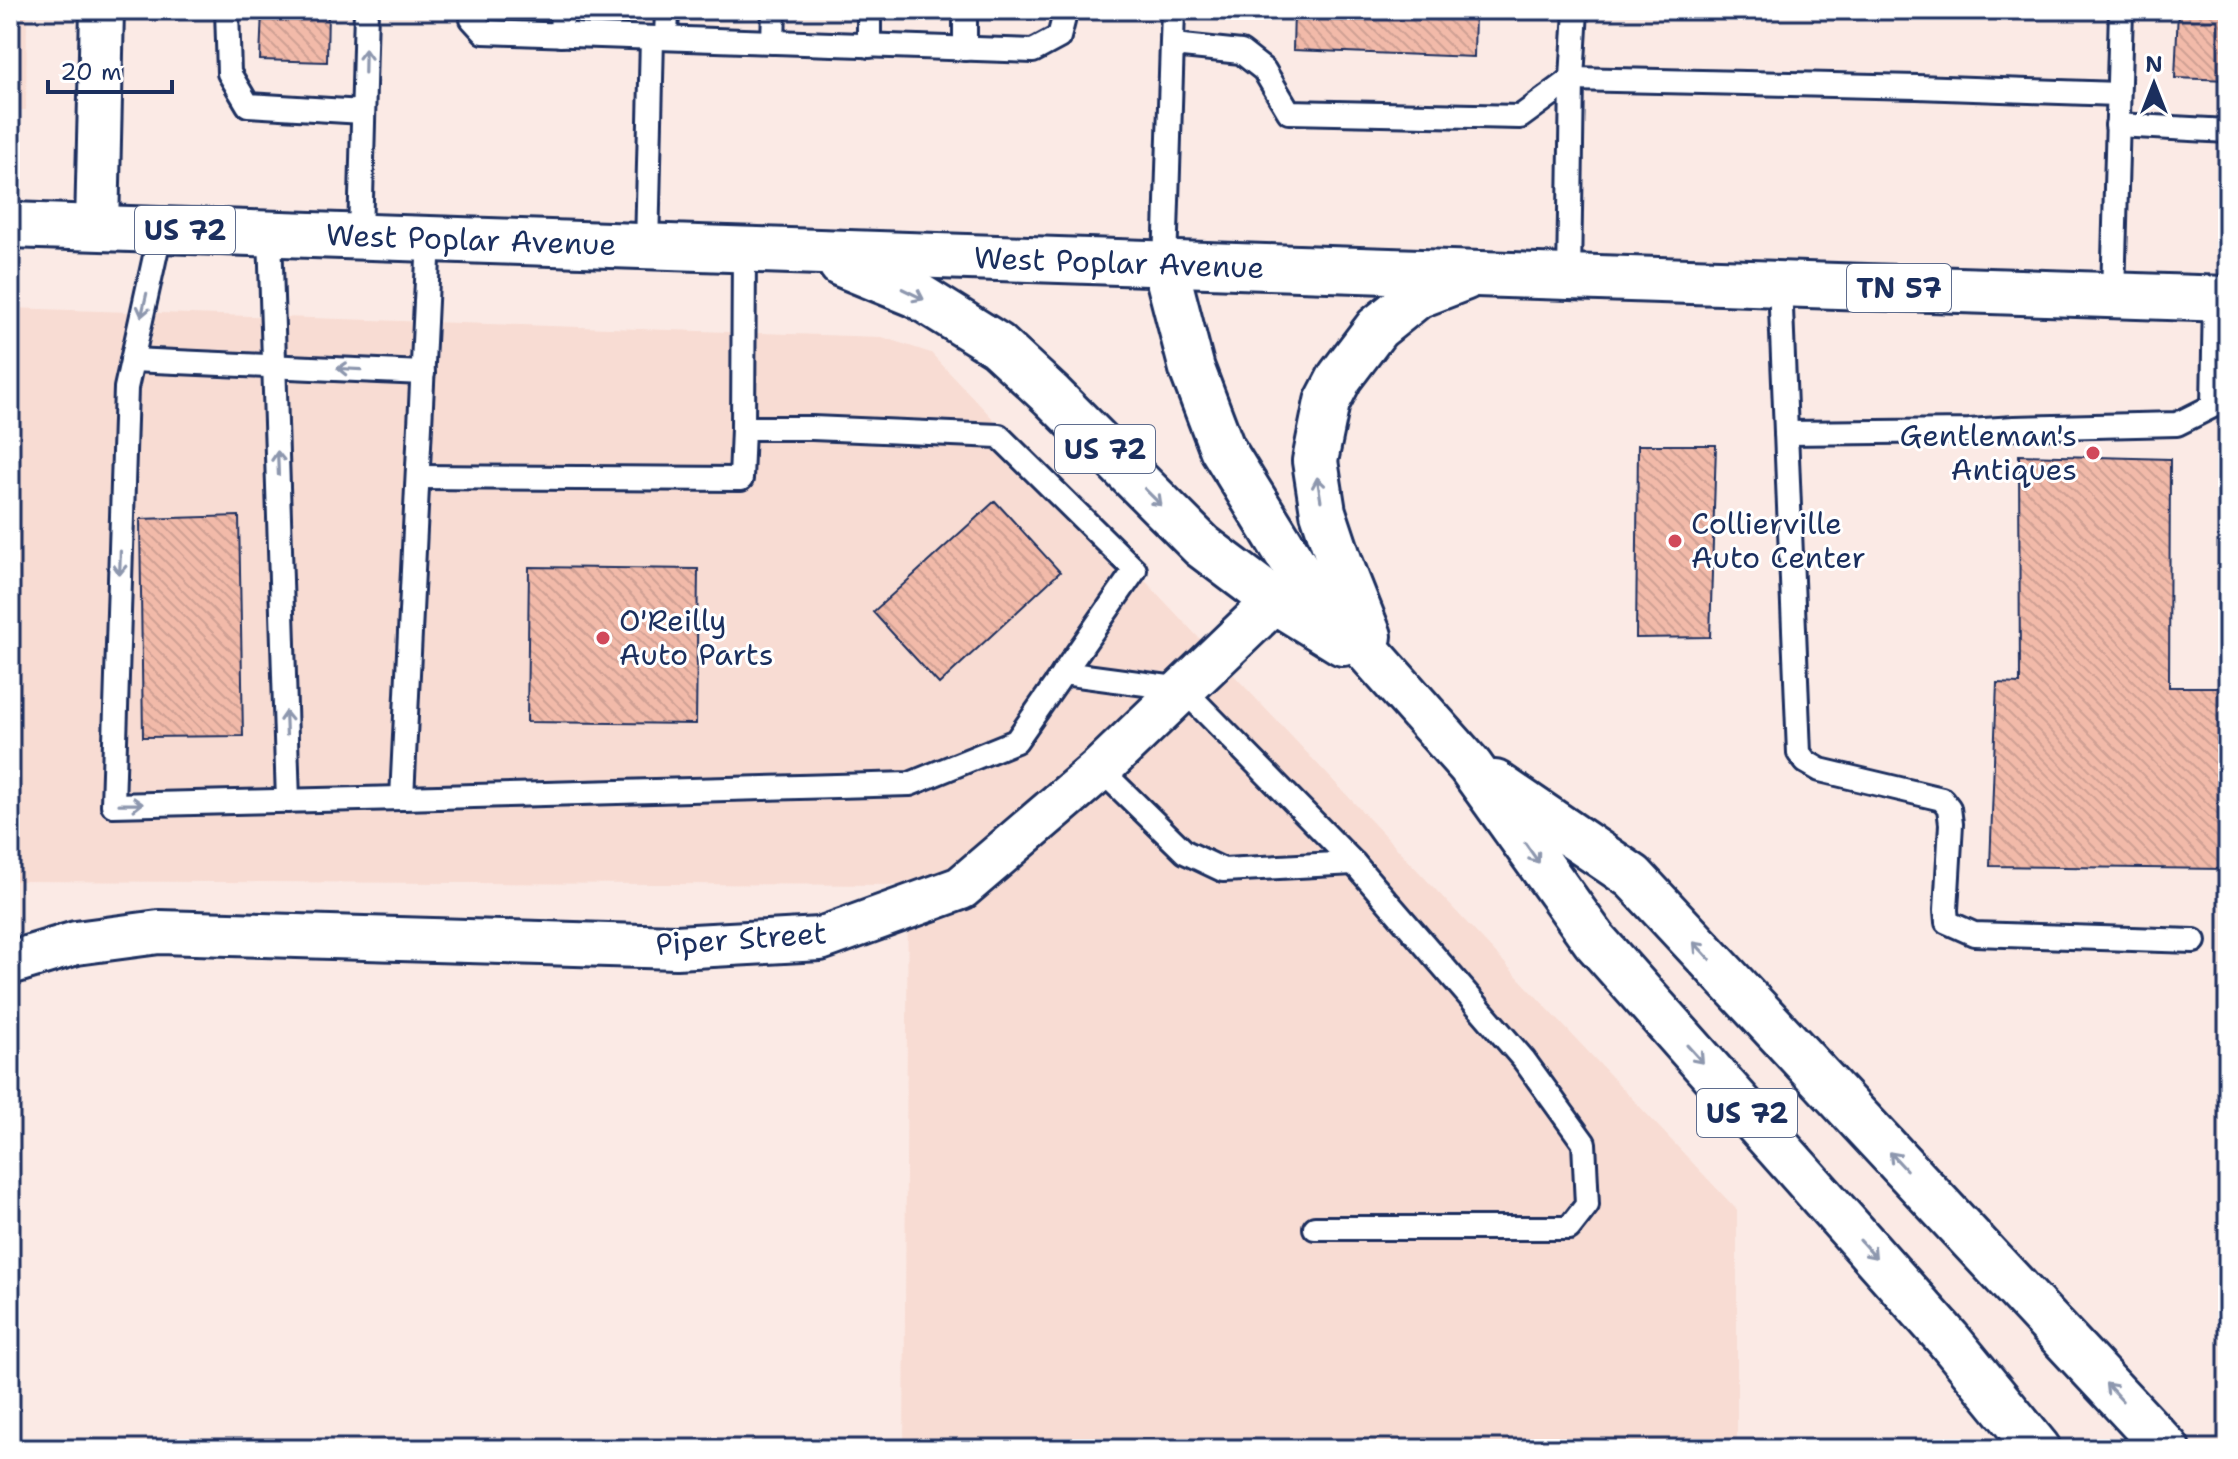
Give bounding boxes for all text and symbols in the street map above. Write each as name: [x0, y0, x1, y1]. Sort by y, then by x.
scale bar: [48, 44, 172, 94]
north arrow: [2114, 44, 2194, 124]
one-way arrow: [357, 48, 372, 75]
text: N: [2145, 50, 2163, 79]
text: 20 m: [60, 56, 122, 88]
road number: US 72: [135, 206, 235, 254]
street label: West Poplar Avenue: [325, 214, 617, 265]
street label: West Poplar Avenue: [973, 237, 1265, 288]
road number: TN 57: [1847, 264, 1951, 312]
one-way arrow: [900, 287, 924, 302]
one-way arrow: [136, 292, 151, 318]
one-way arrow: [336, 361, 363, 376]
place label: Gentleman's Antiques: [1900, 415, 2077, 490]
road number: US 72: [1055, 425, 1155, 473]
marker: Gentleman's Antiques: [2084, 444, 2102, 462]
one-way arrow: [270, 450, 285, 477]
one-way arrow: [1311, 477, 1326, 502]
one-way arrow: [1143, 487, 1162, 506]
place label: Collierville Auto Center: [1691, 503, 1866, 578]
marker: Collierville Auto Center: [1666, 532, 1684, 550]
one-way arrow: [113, 549, 128, 576]
place label: O'Reilly Auto Parts: [619, 600, 774, 675]
marker: O'Reilly Auto Parts: [594, 629, 612, 647]
one-way arrow: [278, 710, 293, 737]
one-way arrow: [117, 797, 144, 812]
one-way arrow: [1524, 841, 1540, 863]
street label: Piper Street: [654, 912, 828, 965]
one-way arrow: [1693, 941, 1711, 961]
one-way arrow: [1686, 1044, 1704, 1064]
road number: US 72: [1697, 1089, 1797, 1137]
one-way arrow: [1889, 1152, 1907, 1172]
one-way arrow: [1858, 1238, 1876, 1258]
one-way arrow: [2104, 1382, 2123, 1402]

